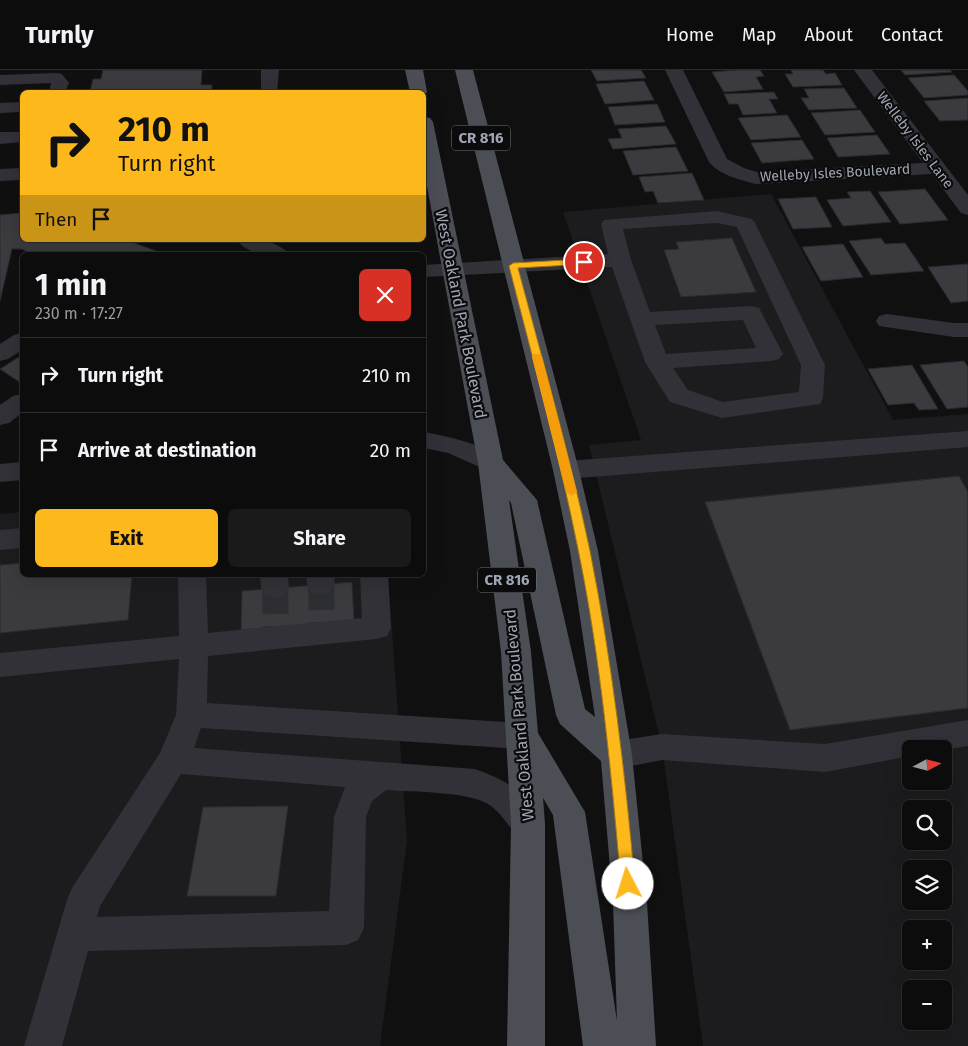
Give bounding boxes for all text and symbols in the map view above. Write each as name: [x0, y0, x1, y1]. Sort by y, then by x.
text: Turnly: [25, 21, 94, 49]
text: Home: [666, 24, 714, 46]
text: Map: [742, 24, 776, 46]
text: About: [804, 24, 853, 46]
text: Contact: [881, 24, 943, 46]
street label: Welleby Isles Lane: [873, 88, 957, 192]
text: 210 m: [118, 108, 210, 150]
icon: right: [35, 110, 100, 175]
road number: CR 816: [452, 126, 510, 150]
text: Turn right: [118, 150, 215, 177]
street label: Welleby Isles Boulevard: [759, 161, 911, 185]
icon: arrive: [87, 205, 115, 233]
text: Then: [35, 208, 77, 231]
street label: West Oakland Park Boulevard: [431, 208, 491, 420]
pin: [563, 241, 605, 283]
icon: arrive: [570, 248, 598, 276]
text: 1 min: [35, 267, 107, 303]
button: close: [359, 269, 411, 321]
text: 230 m · 17:27: [35, 304, 123, 323]
icon: right: [35, 361, 63, 389]
text: Turn right: [78, 364, 163, 387]
text: 210 m: [362, 364, 411, 387]
icon: arrive: [35, 436, 63, 464]
text: Arrive at destination: [78, 439, 257, 462]
text: 20 m: [370, 439, 411, 462]
button: Exit: [35, 509, 218, 567]
button: Share: [228, 509, 411, 567]
road number: CR 816: [478, 568, 536, 592]
street label: West Oakland Park Boulevard: [500, 608, 538, 822]
north arrow: [902, 740, 952, 790]
map controls: [902, 740, 952, 1030]
button: search: [902, 800, 952, 850]
position arrow: [601, 857, 653, 909]
button: layers: [902, 860, 952, 910]
button: +: [902, 920, 952, 970]
button: −: [902, 980, 952, 1030]

